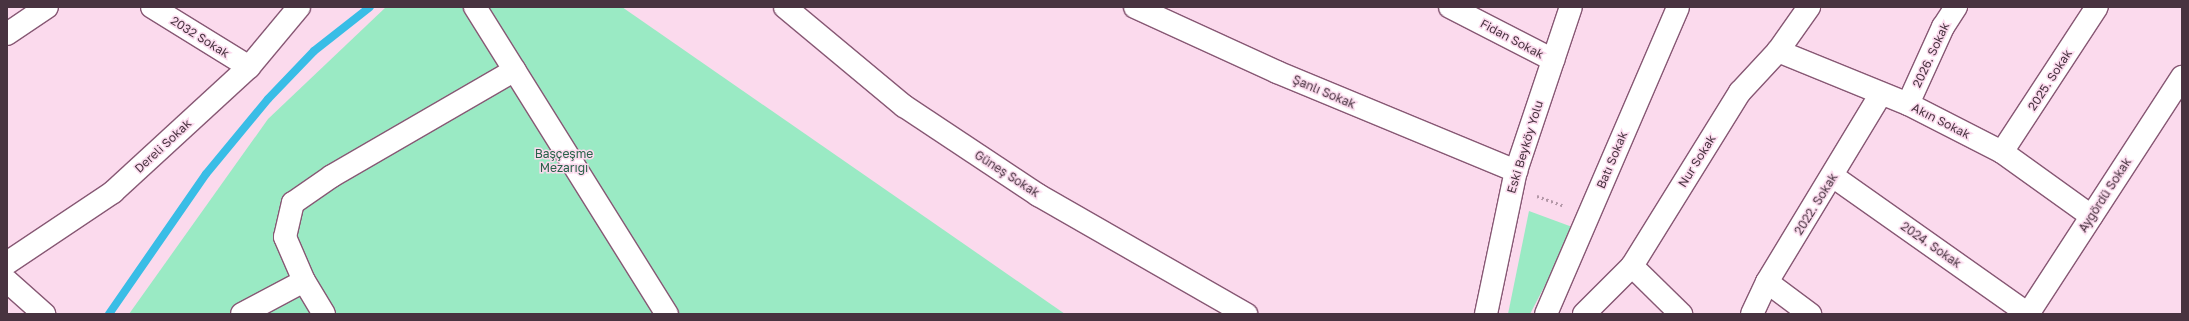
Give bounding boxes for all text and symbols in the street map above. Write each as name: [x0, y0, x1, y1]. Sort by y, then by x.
street label: 2032 Sokak: [168, 13, 232, 61]
street label: Fidan Sokak: [1478, 16, 1546, 62]
street label: 2026. Sokak: [1910, 20, 1952, 90]
street label: 2025. Sokak: [2025, 47, 2075, 113]
street label: Şanlı Sokak: [1290, 72, 1358, 112]
street label: Eski Beyköy Yolu: [1504, 99, 1546, 195]
street label: Akın Sokak: [1909, 100, 1973, 142]
street label: Dereli Sokak: [132, 116, 194, 176]
street label: Batı Sokak: [1593, 129, 1631, 191]
street label: Nur Sokak: [1675, 132, 1719, 190]
park label: Başçeşme Mezarığı: [535, 147, 593, 175]
street label: Güneş Sokak: [972, 148, 1042, 200]
street label: Aygördü Sokak: [2076, 155, 2134, 235]
street label: 2022. Sokak: [1791, 170, 1841, 238]
street label: 2024. Sokak: [1898, 219, 1964, 271]

